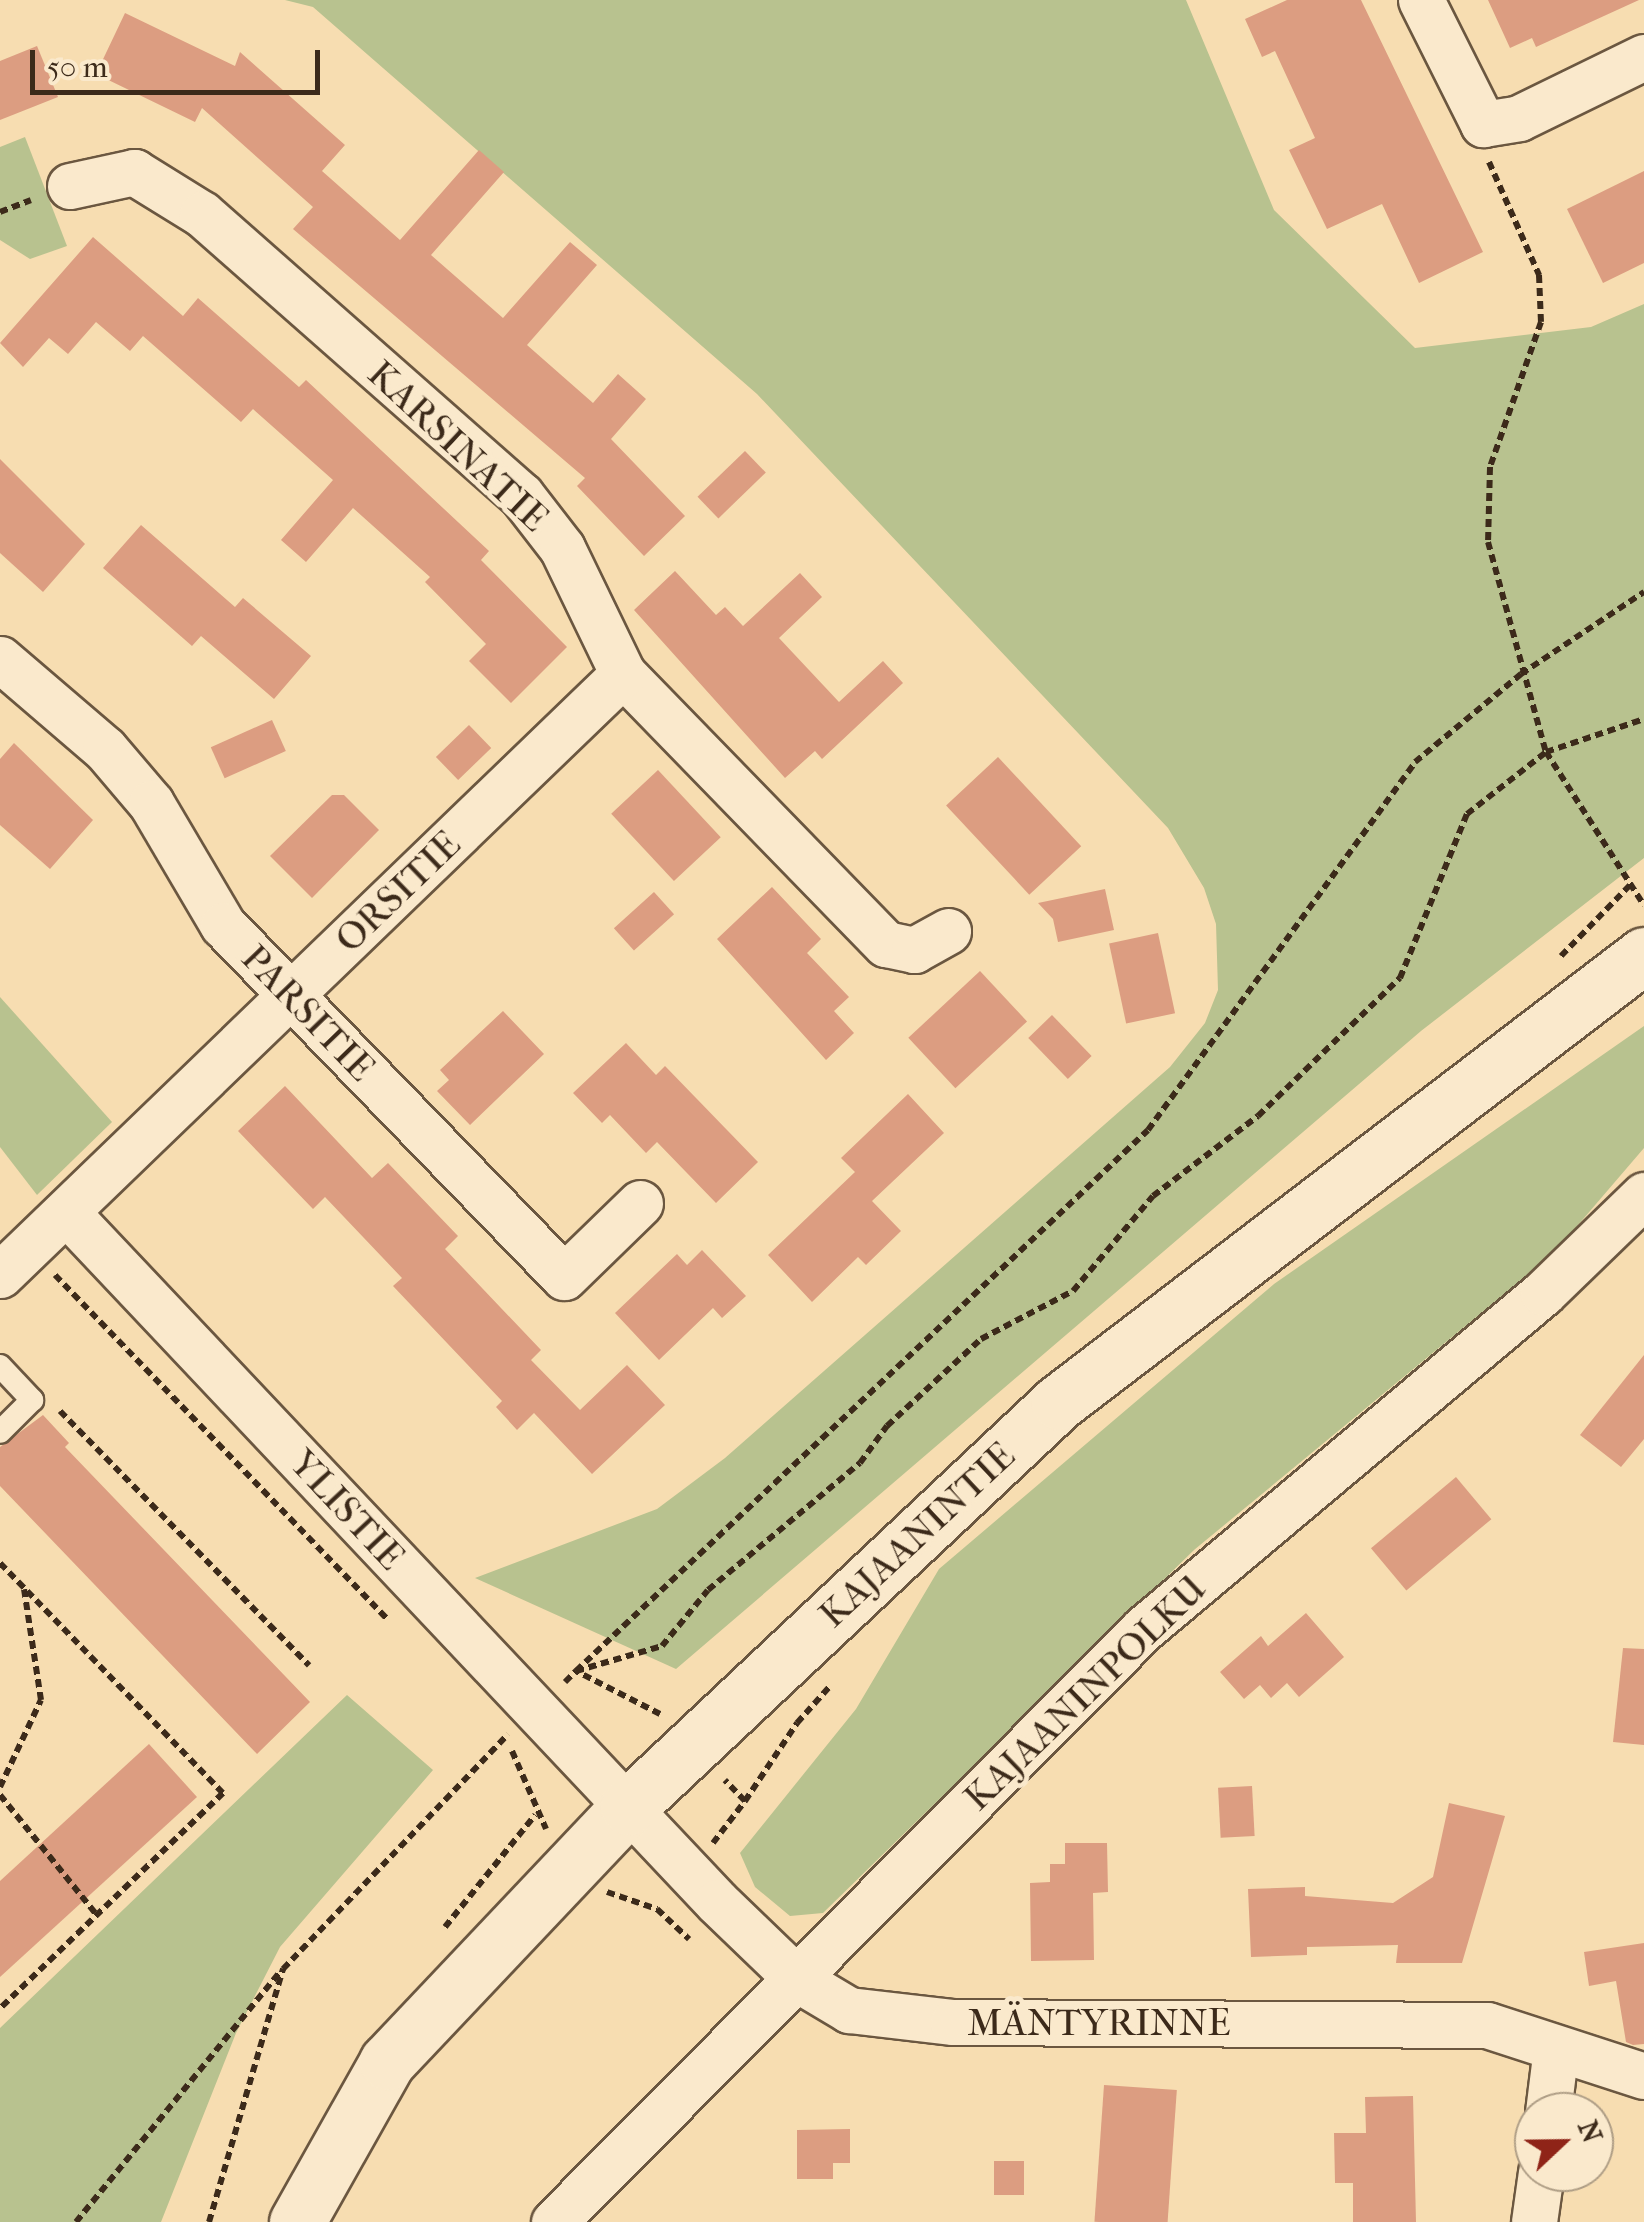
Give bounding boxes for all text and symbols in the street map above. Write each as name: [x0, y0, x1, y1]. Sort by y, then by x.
scale bar: [35, 30, 325, 92]
text: 50 m: [47, 50, 108, 85]
street label: KARSINATIE: [358, 351, 558, 541]
street label: ORSITIE: [326, 822, 470, 962]
street label: PARSITIE: [232, 935, 384, 1091]
street label: KAJAANINTIE: [810, 1433, 1024, 1637]
street label: YLISTIE: [280, 1441, 414, 1579]
street label: KAJAANINPOLKU: [954, 1566, 1216, 1820]
street label: MÄNTYRINNE: [967, 2000, 1231, 2046]
north arrow: [1514, 2092, 1614, 2192]
text: N: [1571, 2115, 1610, 2147]

